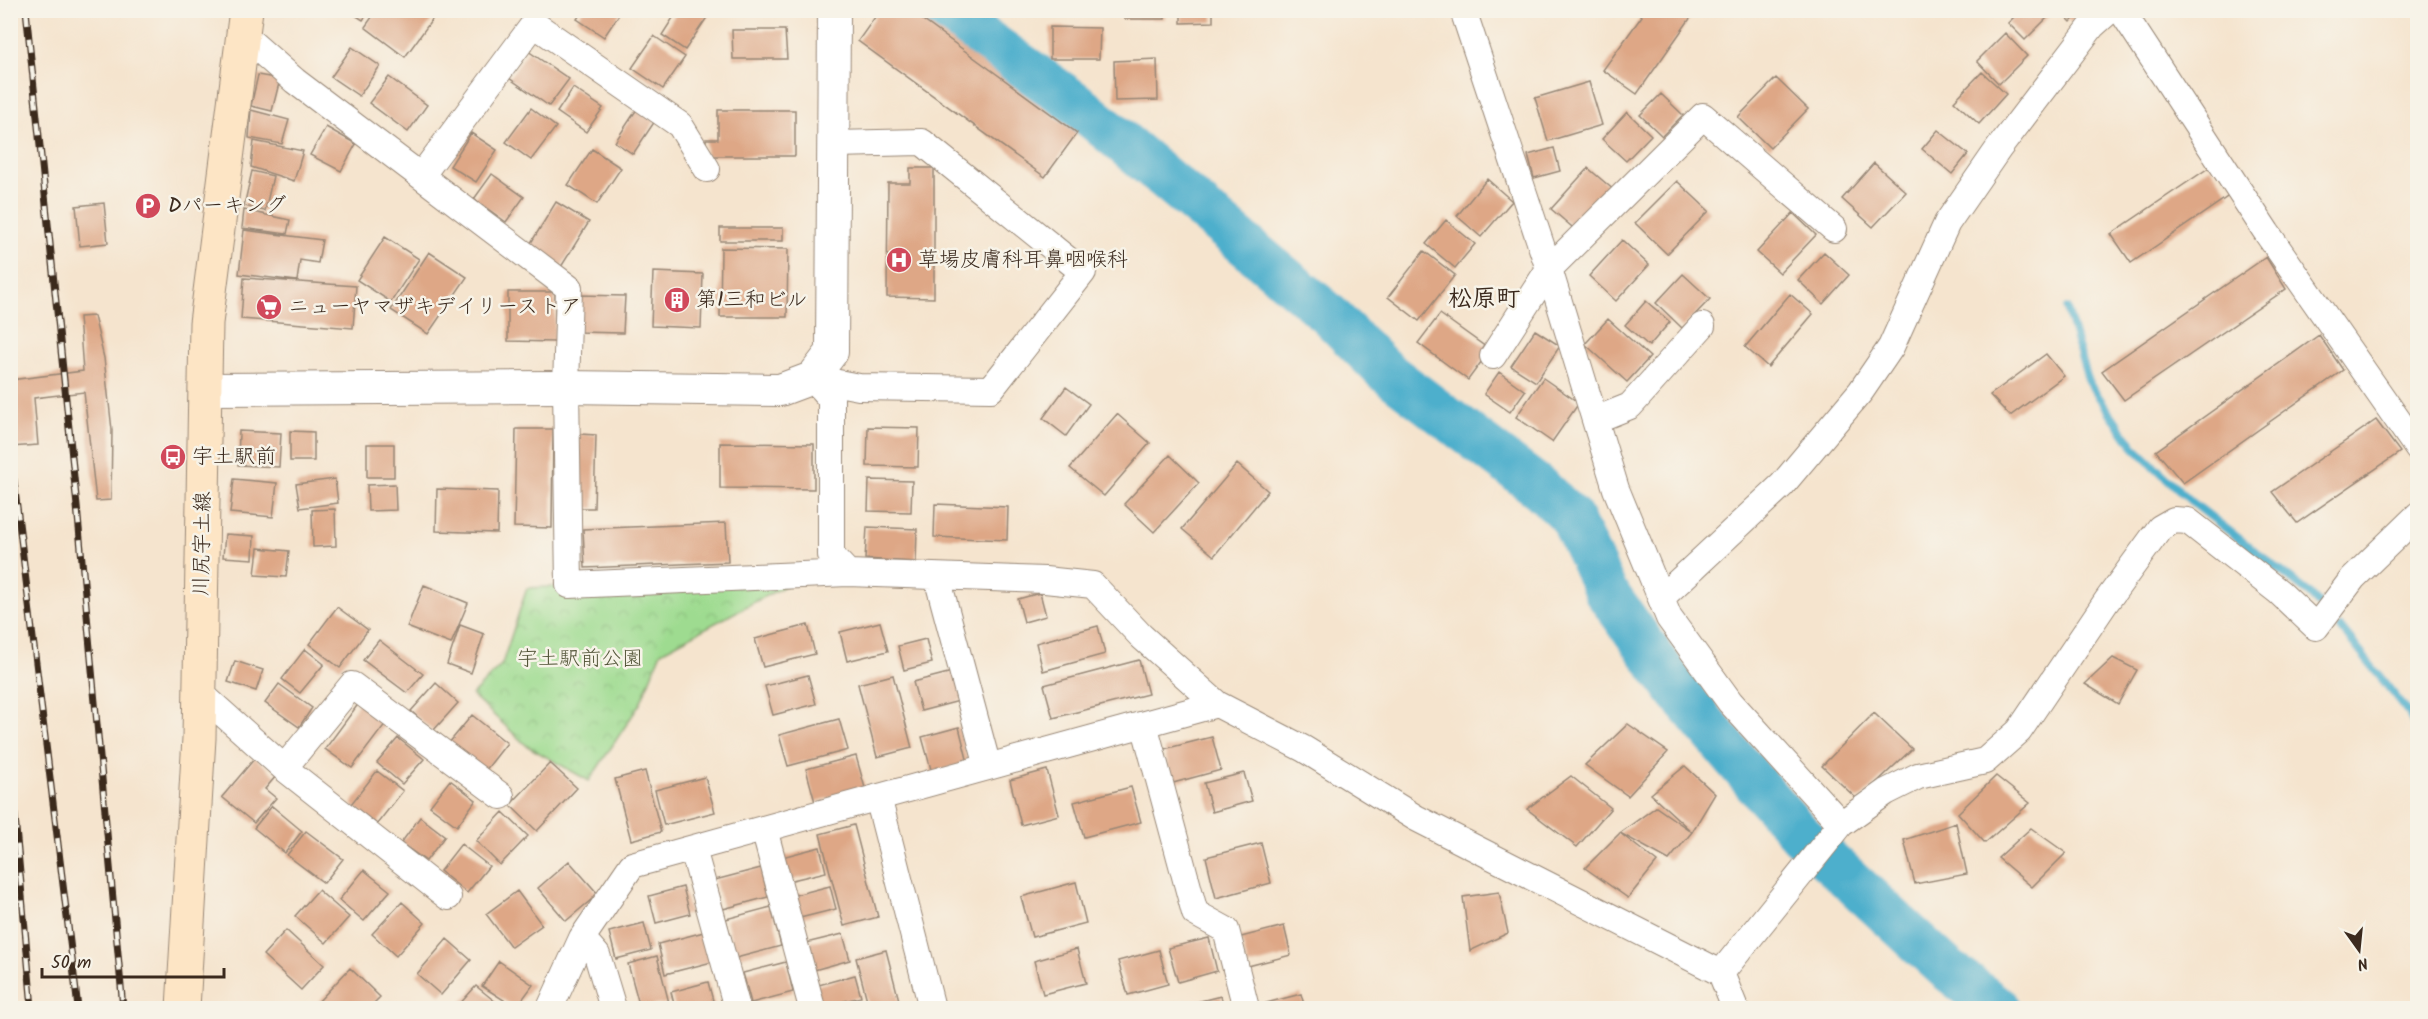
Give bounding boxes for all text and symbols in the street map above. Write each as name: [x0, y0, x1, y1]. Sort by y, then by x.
place label: Dパーキング: [168, 190, 287, 223]
parking icon: Dパーキング: [133, 191, 163, 221]
place label: 草場皮膚科耳鼻咽喉科: [918, 244, 1128, 277]
hospital icon: 草場皮膚科耳鼻咽喉科: [884, 245, 914, 275]
district label: 松原町: [1448, 280, 1520, 319]
place label: 第1三和ビル: [696, 284, 807, 317]
building icon: 第1三和ビル: [662, 285, 692, 315]
place label: ニューヤマザキデイリーストア: [288, 291, 582, 324]
supermarket icon: ニューヤマザキデイリーストア: [254, 292, 284, 322]
place label: 宇土駅前: [192, 441, 276, 474]
bus stop icon: 宇土駅前: [158, 442, 188, 472]
street label: 川尻宇土線: [186, 491, 220, 597]
park label: 宇土駅前公園: [517, 643, 643, 676]
north arrow: [2329, 920, 2389, 980]
scale bar: [42, 941, 224, 979]
text: 50 m: [51, 949, 91, 978]
text: N: [2354, 950, 2371, 976]

